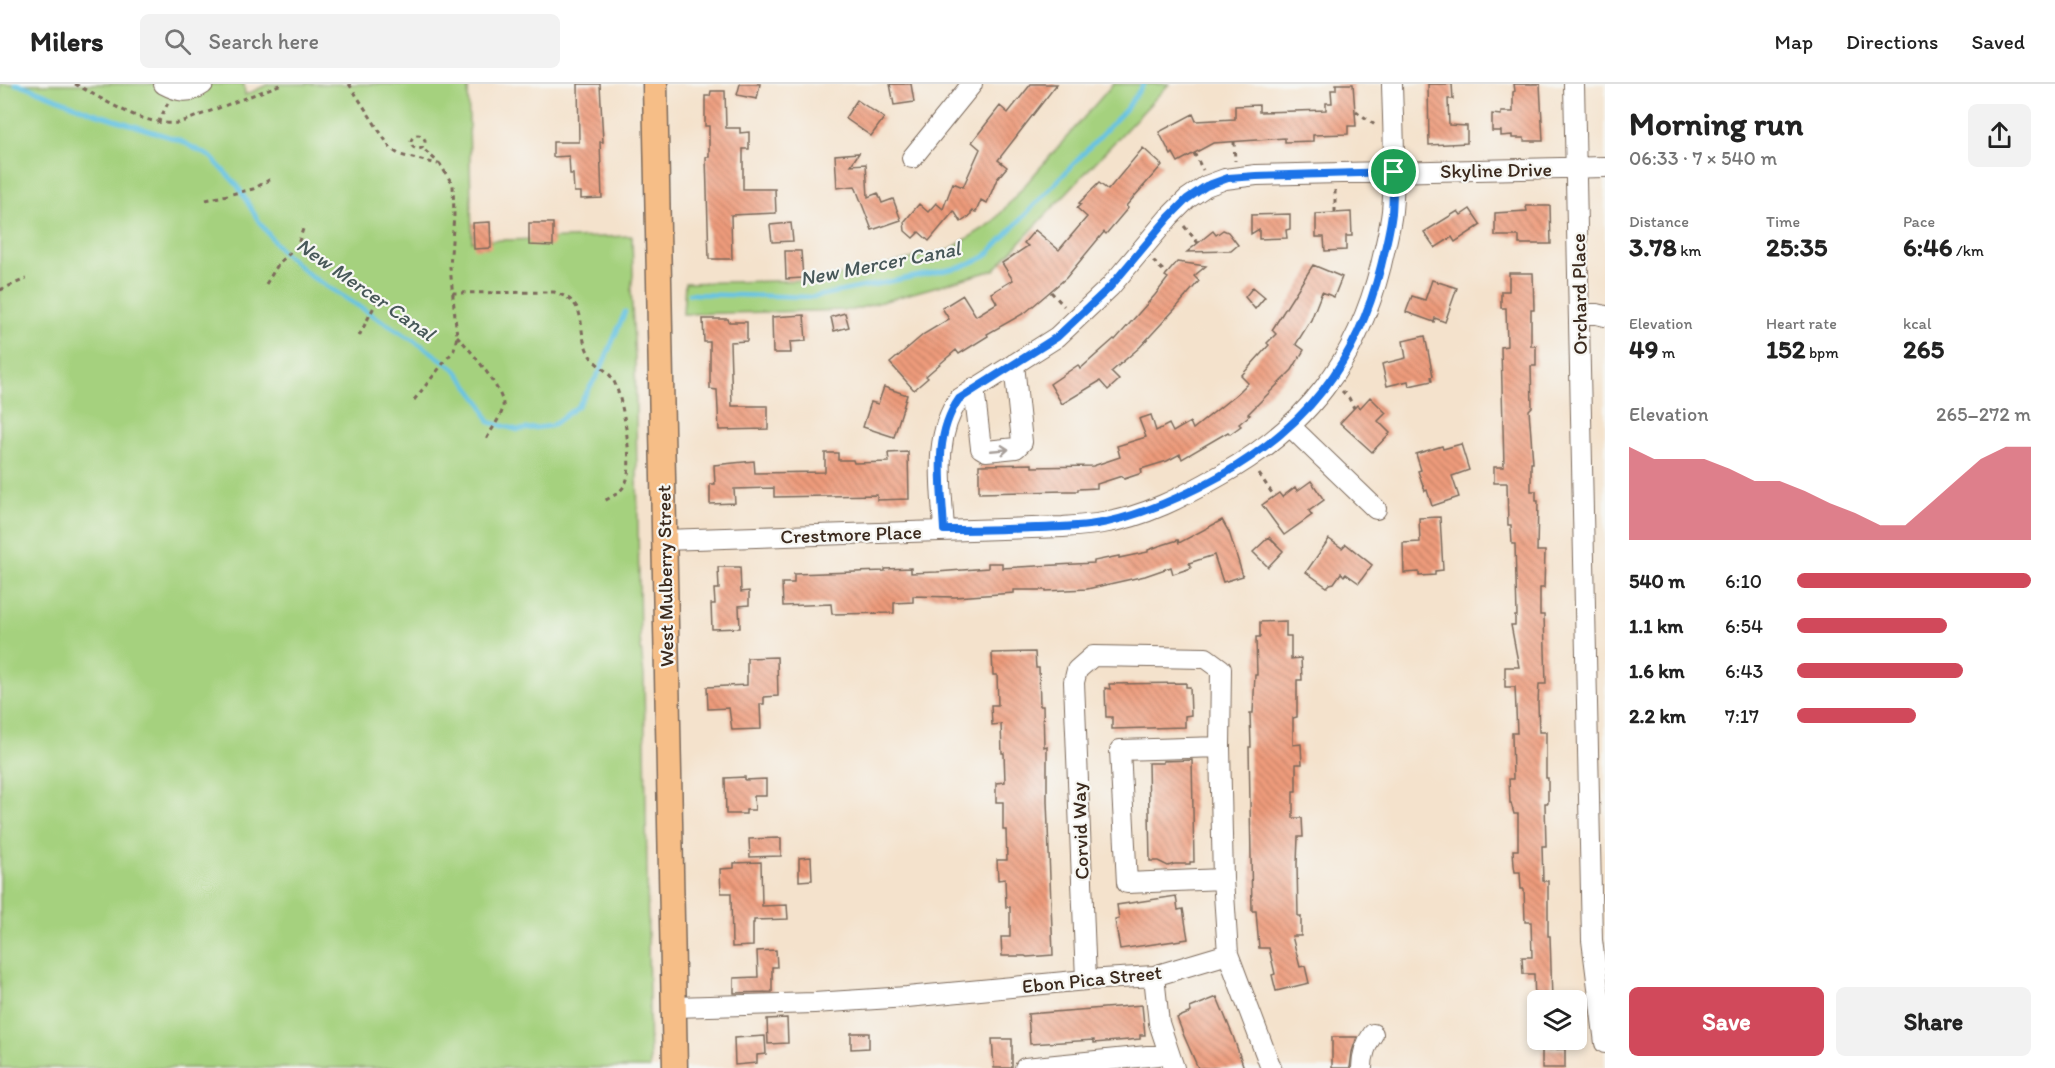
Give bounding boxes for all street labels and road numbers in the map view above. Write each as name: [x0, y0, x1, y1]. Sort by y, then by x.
street label: Skyline Drive: [1440, 157, 1552, 183]
street label: Orchard Place: [1566, 233, 1592, 355]
street label: West Mulberry Street: [651, 485, 679, 667]
street label: Crestmore Place: [780, 520, 922, 548]
street label: Corvid Way: [1066, 781, 1094, 880]
street label: Ebon Pica Street: [1021, 960, 1163, 998]

